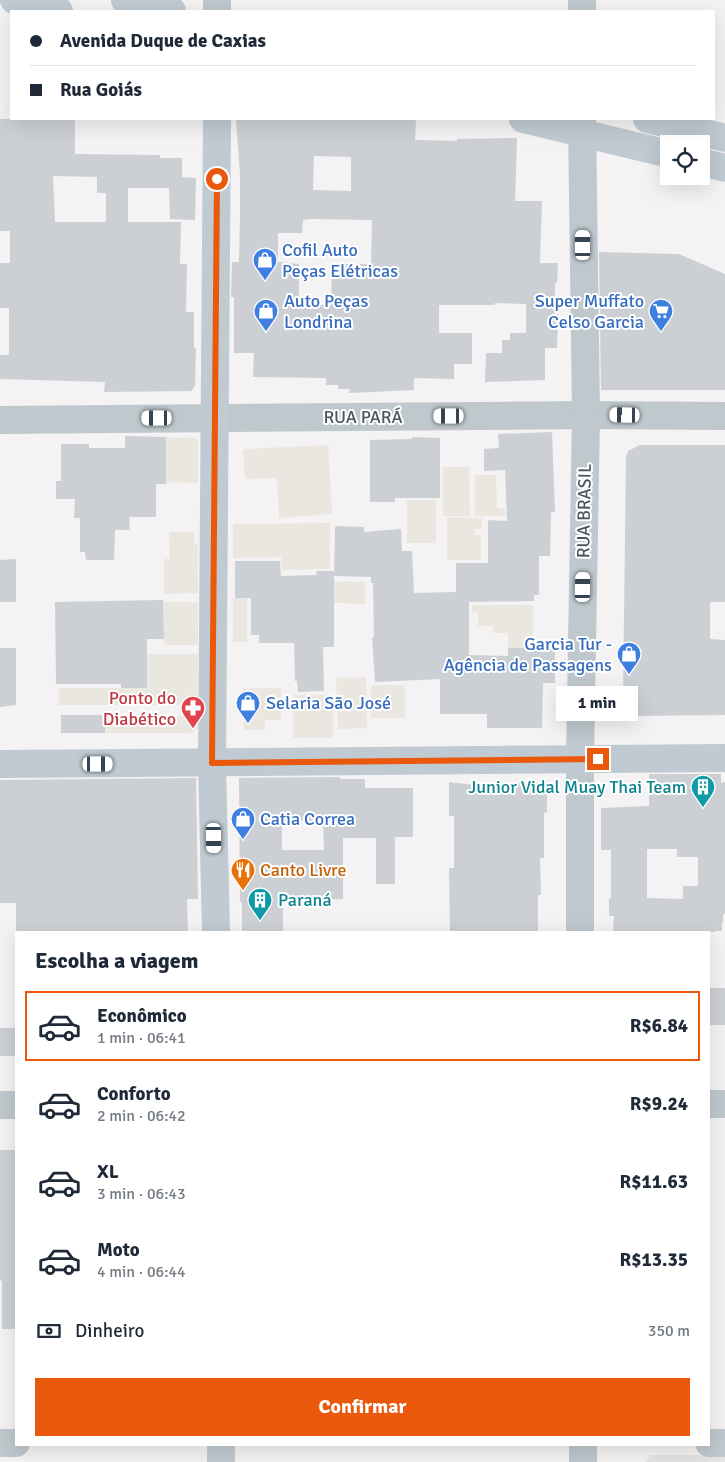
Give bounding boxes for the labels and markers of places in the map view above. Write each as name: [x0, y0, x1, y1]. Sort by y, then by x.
place label: Cofil Auto Peças Elétricas: [282, 239, 398, 282]
shop icon: Cofil Auto Peças Elétricas: [252, 247, 278, 281]
place label: Auto Peças Londrina: [284, 290, 368, 333]
place label: Super Muffato Celso Garcia: [535, 290, 644, 333]
shop icon: Auto Peças Londrina: [253, 298, 279, 332]
supermarket icon: Super Muffato Celso Garcia: [648, 298, 674, 332]
place label: Garcia Tur - Agência de Passagens: [444, 633, 612, 676]
shop icon: Garcia Tur - Agência de Passagens: [616, 641, 642, 675]
place label: Ponto do Diabético: [103, 687, 176, 730]
shop icon: Selaria São José: [235, 690, 261, 724]
place label: Selaria São José: [266, 692, 391, 714]
pharmacy icon: Ponto do Diabético: [180, 695, 206, 729]
building icon: Junior Vidal Muay Thai Team: [690, 774, 716, 808]
place label: Junior Vidal Muay Thai Team: [468, 776, 686, 798]
shop icon: Catia Correa: [230, 806, 256, 840]
place label: Catia Correa: [260, 808, 355, 830]
restaurant icon: Canto Livre: [230, 857, 256, 891]
place label: Canto Livre: [260, 859, 346, 881]
building icon: Paraná: [247, 887, 273, 921]
place label: Paraná: [278, 889, 332, 911]

